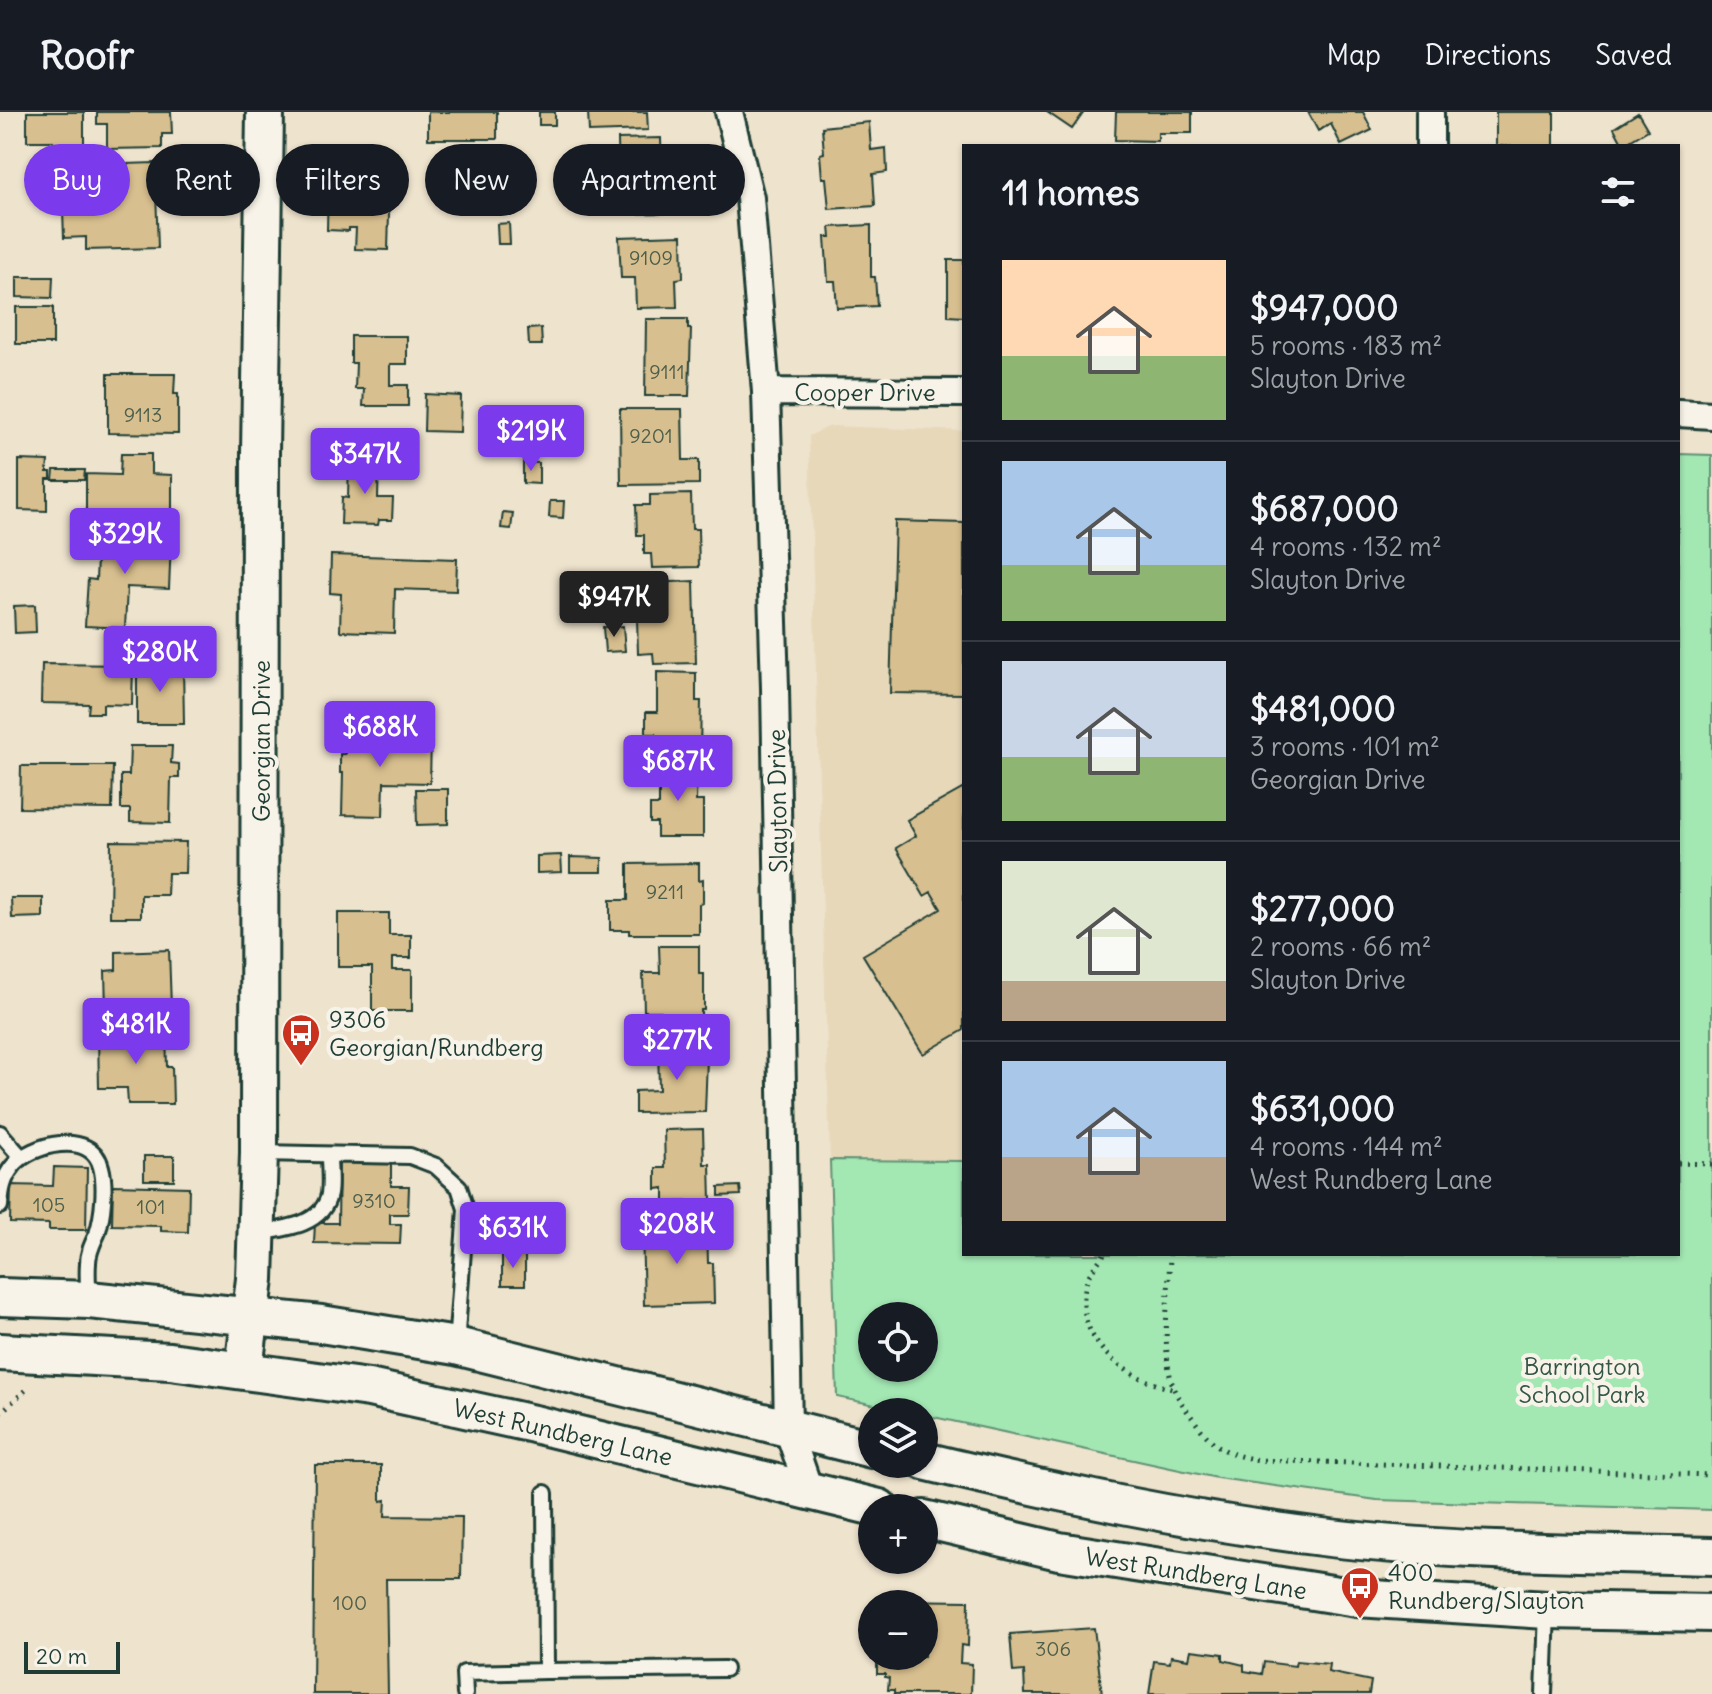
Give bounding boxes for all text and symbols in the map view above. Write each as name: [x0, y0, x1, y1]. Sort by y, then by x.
text: Roofr: [40, 32, 134, 79]
text: Map: [1326, 37, 1381, 73]
text: Directions: [1425, 37, 1551, 73]
text: Saved: [1595, 37, 1672, 73]
chip: Buy: [24, 144, 130, 216]
chip: Rent: [146, 144, 260, 216]
chip: Filters: [276, 144, 409, 216]
chip: New: [425, 144, 537, 216]
chip: Apartment: [553, 144, 745, 216]
icon: filters: [1596, 170, 1640, 214]
text: 11 homes: [1002, 171, 1139, 214]
house number: 9109: [629, 245, 673, 270]
text: $947,000: [1250, 286, 1399, 329]
icon: home: [1066, 292, 1162, 388]
text: 5 rooms · 183 m²: [1250, 329, 1442, 362]
house number: 9111: [649, 359, 685, 384]
text: Slayton Drive: [1250, 362, 1406, 395]
street label: Cooper Drive: [794, 377, 936, 407]
house number: 9113: [124, 402, 162, 427]
pin: $219K: [475, 405, 587, 473]
text: $219K: [496, 414, 566, 447]
house number: 9201: [629, 423, 673, 448]
pin: $347K: [309, 428, 421, 496]
text: $347K: [329, 437, 401, 470]
text: $687,000: [1250, 487, 1399, 530]
icon: home: [1066, 493, 1162, 589]
pin: $329K: [69, 508, 181, 576]
text: $329K: [88, 517, 162, 550]
text: 4 rooms · 132 m²: [1250, 530, 1442, 563]
text: Slayton Drive: [1250, 563, 1406, 596]
pin: $947K: [558, 571, 670, 639]
text: $947K: [578, 580, 650, 613]
pin: $280K: [104, 626, 216, 694]
text: $280K: [122, 635, 198, 668]
street label: Georgian Drive: [246, 660, 276, 822]
text: $481,000: [1250, 687, 1396, 730]
icon: home: [1066, 693, 1162, 789]
pin: $688K: [324, 701, 436, 769]
text: $688K: [342, 710, 418, 743]
street label: Slayton Drive: [761, 729, 793, 873]
text: 3 rooms · 101 m²: [1250, 730, 1440, 763]
pin: $687K: [622, 735, 734, 803]
text: $687K: [641, 744, 715, 777]
text: Georgian Drive: [1250, 763, 1426, 796]
house number: 9211: [646, 879, 684, 904]
text: $277,000: [1250, 887, 1395, 930]
icon: home: [1066, 893, 1162, 989]
text: 2 rooms · 66 m²: [1250, 930, 1432, 963]
text: Slayton Drive: [1250, 963, 1406, 996]
pin: $481K: [80, 998, 192, 1066]
place label: 9306 Georgian/Rundberg: [329, 1004, 544, 1062]
text: $481K: [101, 1007, 171, 1040]
bus stop icon: 9306 Georgian/Rundberg: [280, 1012, 322, 1067]
pin: $277K: [621, 1014, 733, 1082]
text: $277K: [642, 1023, 712, 1056]
text: $631,000: [1250, 1087, 1395, 1130]
icon: home: [1066, 1093, 1162, 1189]
text: 4 rooms · 144 m²: [1250, 1130, 1443, 1163]
text: West Rundberg Lane: [1250, 1163, 1493, 1196]
house number: 9310: [352, 1188, 396, 1213]
house number: 105: [33, 1192, 65, 1217]
house number: 101: [136, 1194, 166, 1219]
pin: $208K: [621, 1198, 733, 1266]
pin: $631K: [457, 1202, 569, 1270]
text: $208K: [639, 1207, 715, 1240]
text: $631K: [478, 1211, 548, 1244]
map controls: [858, 1302, 938, 1670]
button: locate: [858, 1302, 938, 1382]
park label: Barrington School Park: [1518, 1351, 1646, 1409]
street label: West Rundberg Lane: [451, 1392, 675, 1472]
button: layers: [858, 1398, 938, 1478]
button: +: [858, 1494, 938, 1574]
street label: West Rundberg Lane: [1083, 1541, 1309, 1605]
place label: 400 Rundberg/Slayton: [1388, 1557, 1584, 1615]
bus stop icon: 400 Rundberg/Slayton: [1339, 1565, 1381, 1620]
house number: 100: [333, 1590, 367, 1615]
button: −: [858, 1590, 938, 1670]
house number: 306: [1035, 1636, 1071, 1661]
scale bar: [24, 1638, 120, 1674]
text: 20 m: [36, 1642, 87, 1670]

